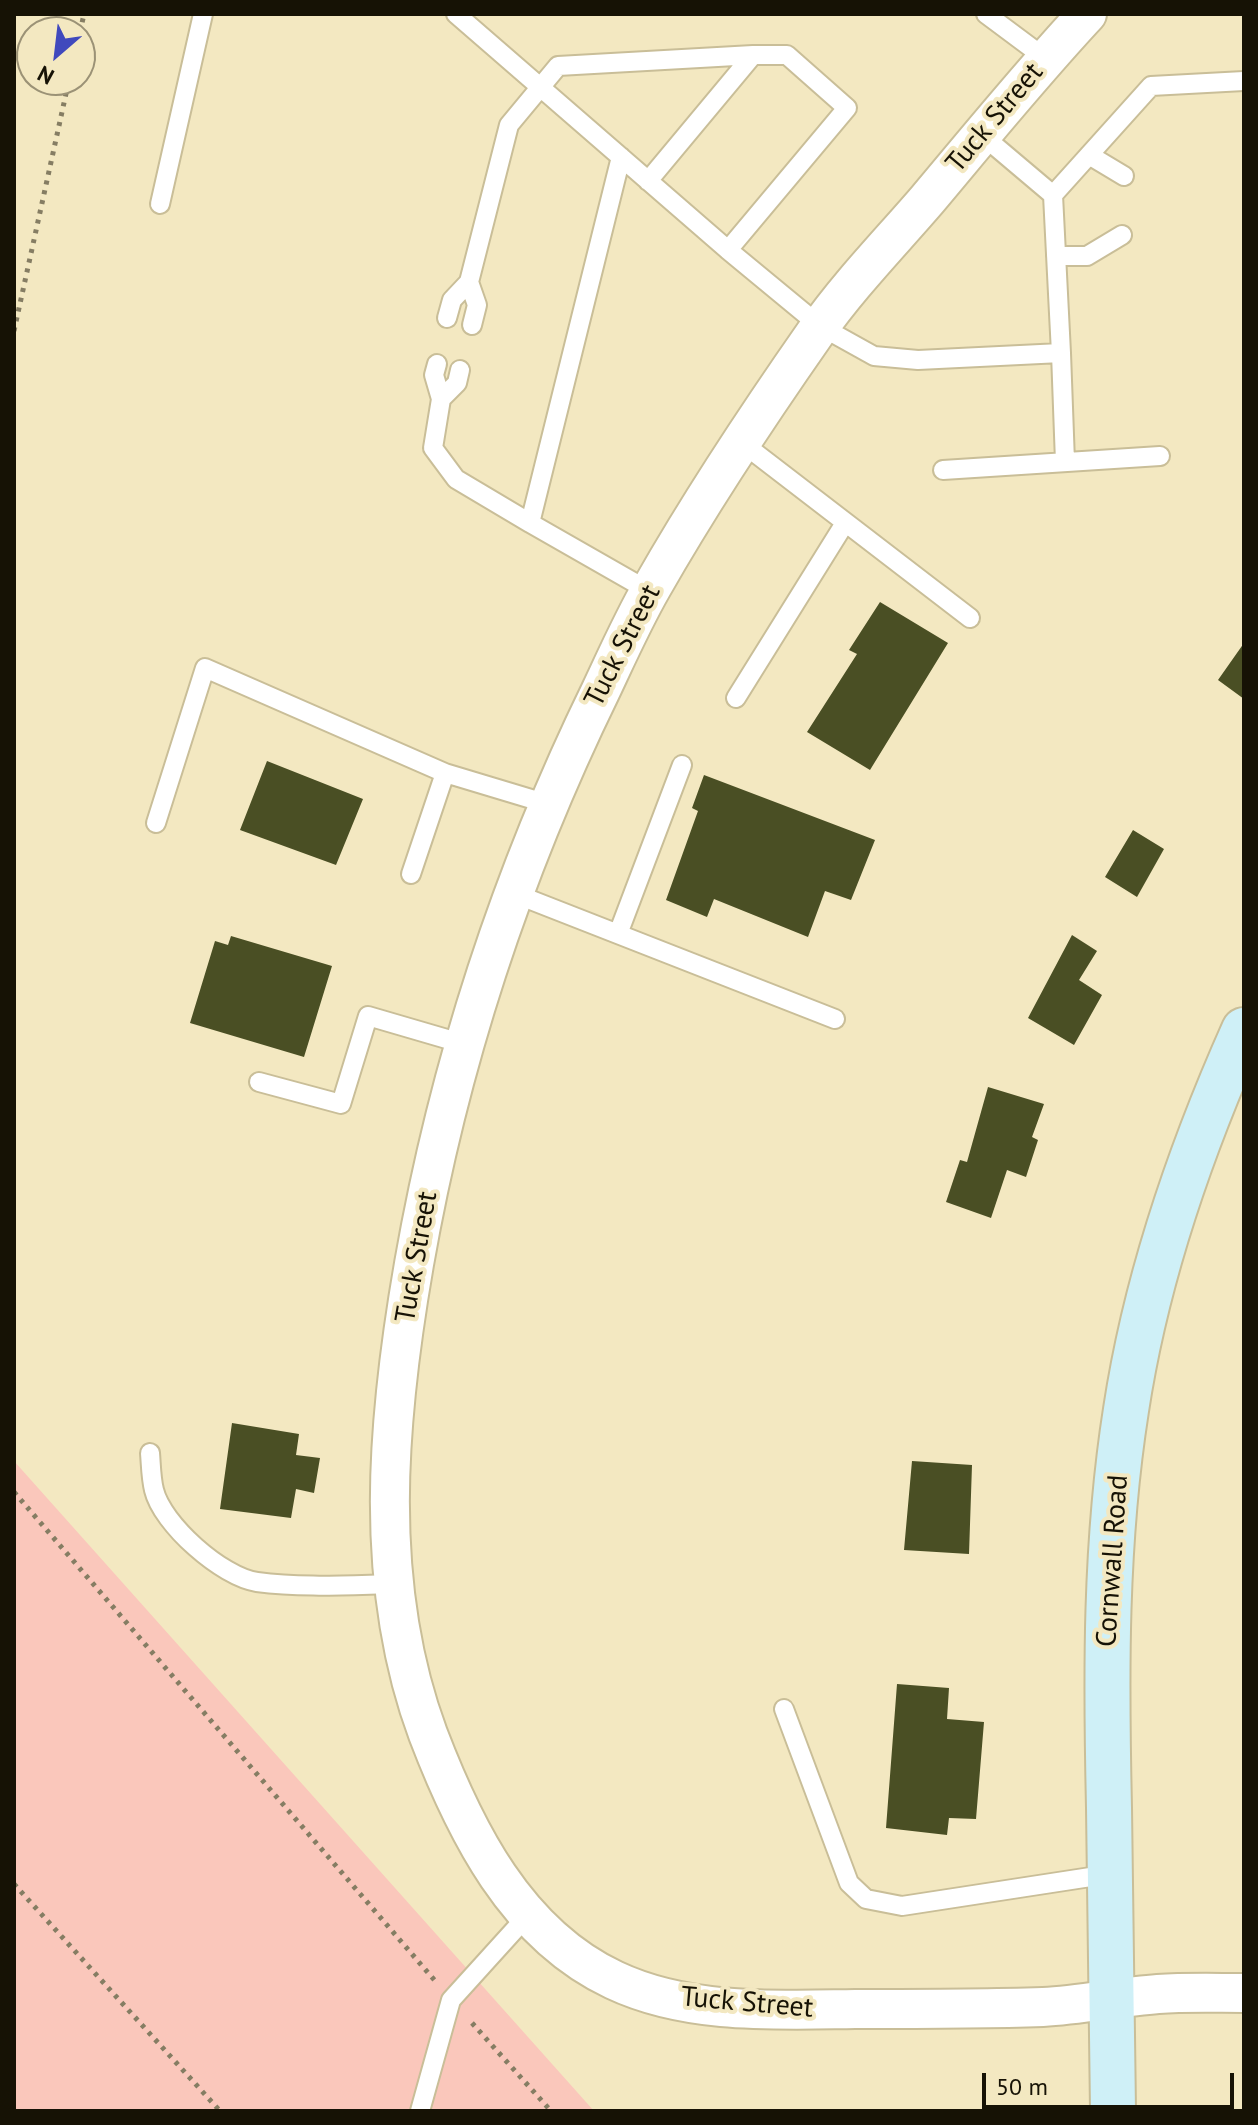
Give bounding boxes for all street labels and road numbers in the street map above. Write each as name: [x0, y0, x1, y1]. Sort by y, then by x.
street label: Tuck Street: [939, 56, 1051, 180]
street label: Tuck Street: [578, 579, 668, 713]
street label: Tuck Street: [389, 1189, 445, 1325]
street label: Cornwall Road: [1090, 1474, 1136, 1648]
street label: Tuck Street: [679, 1980, 815, 2026]

